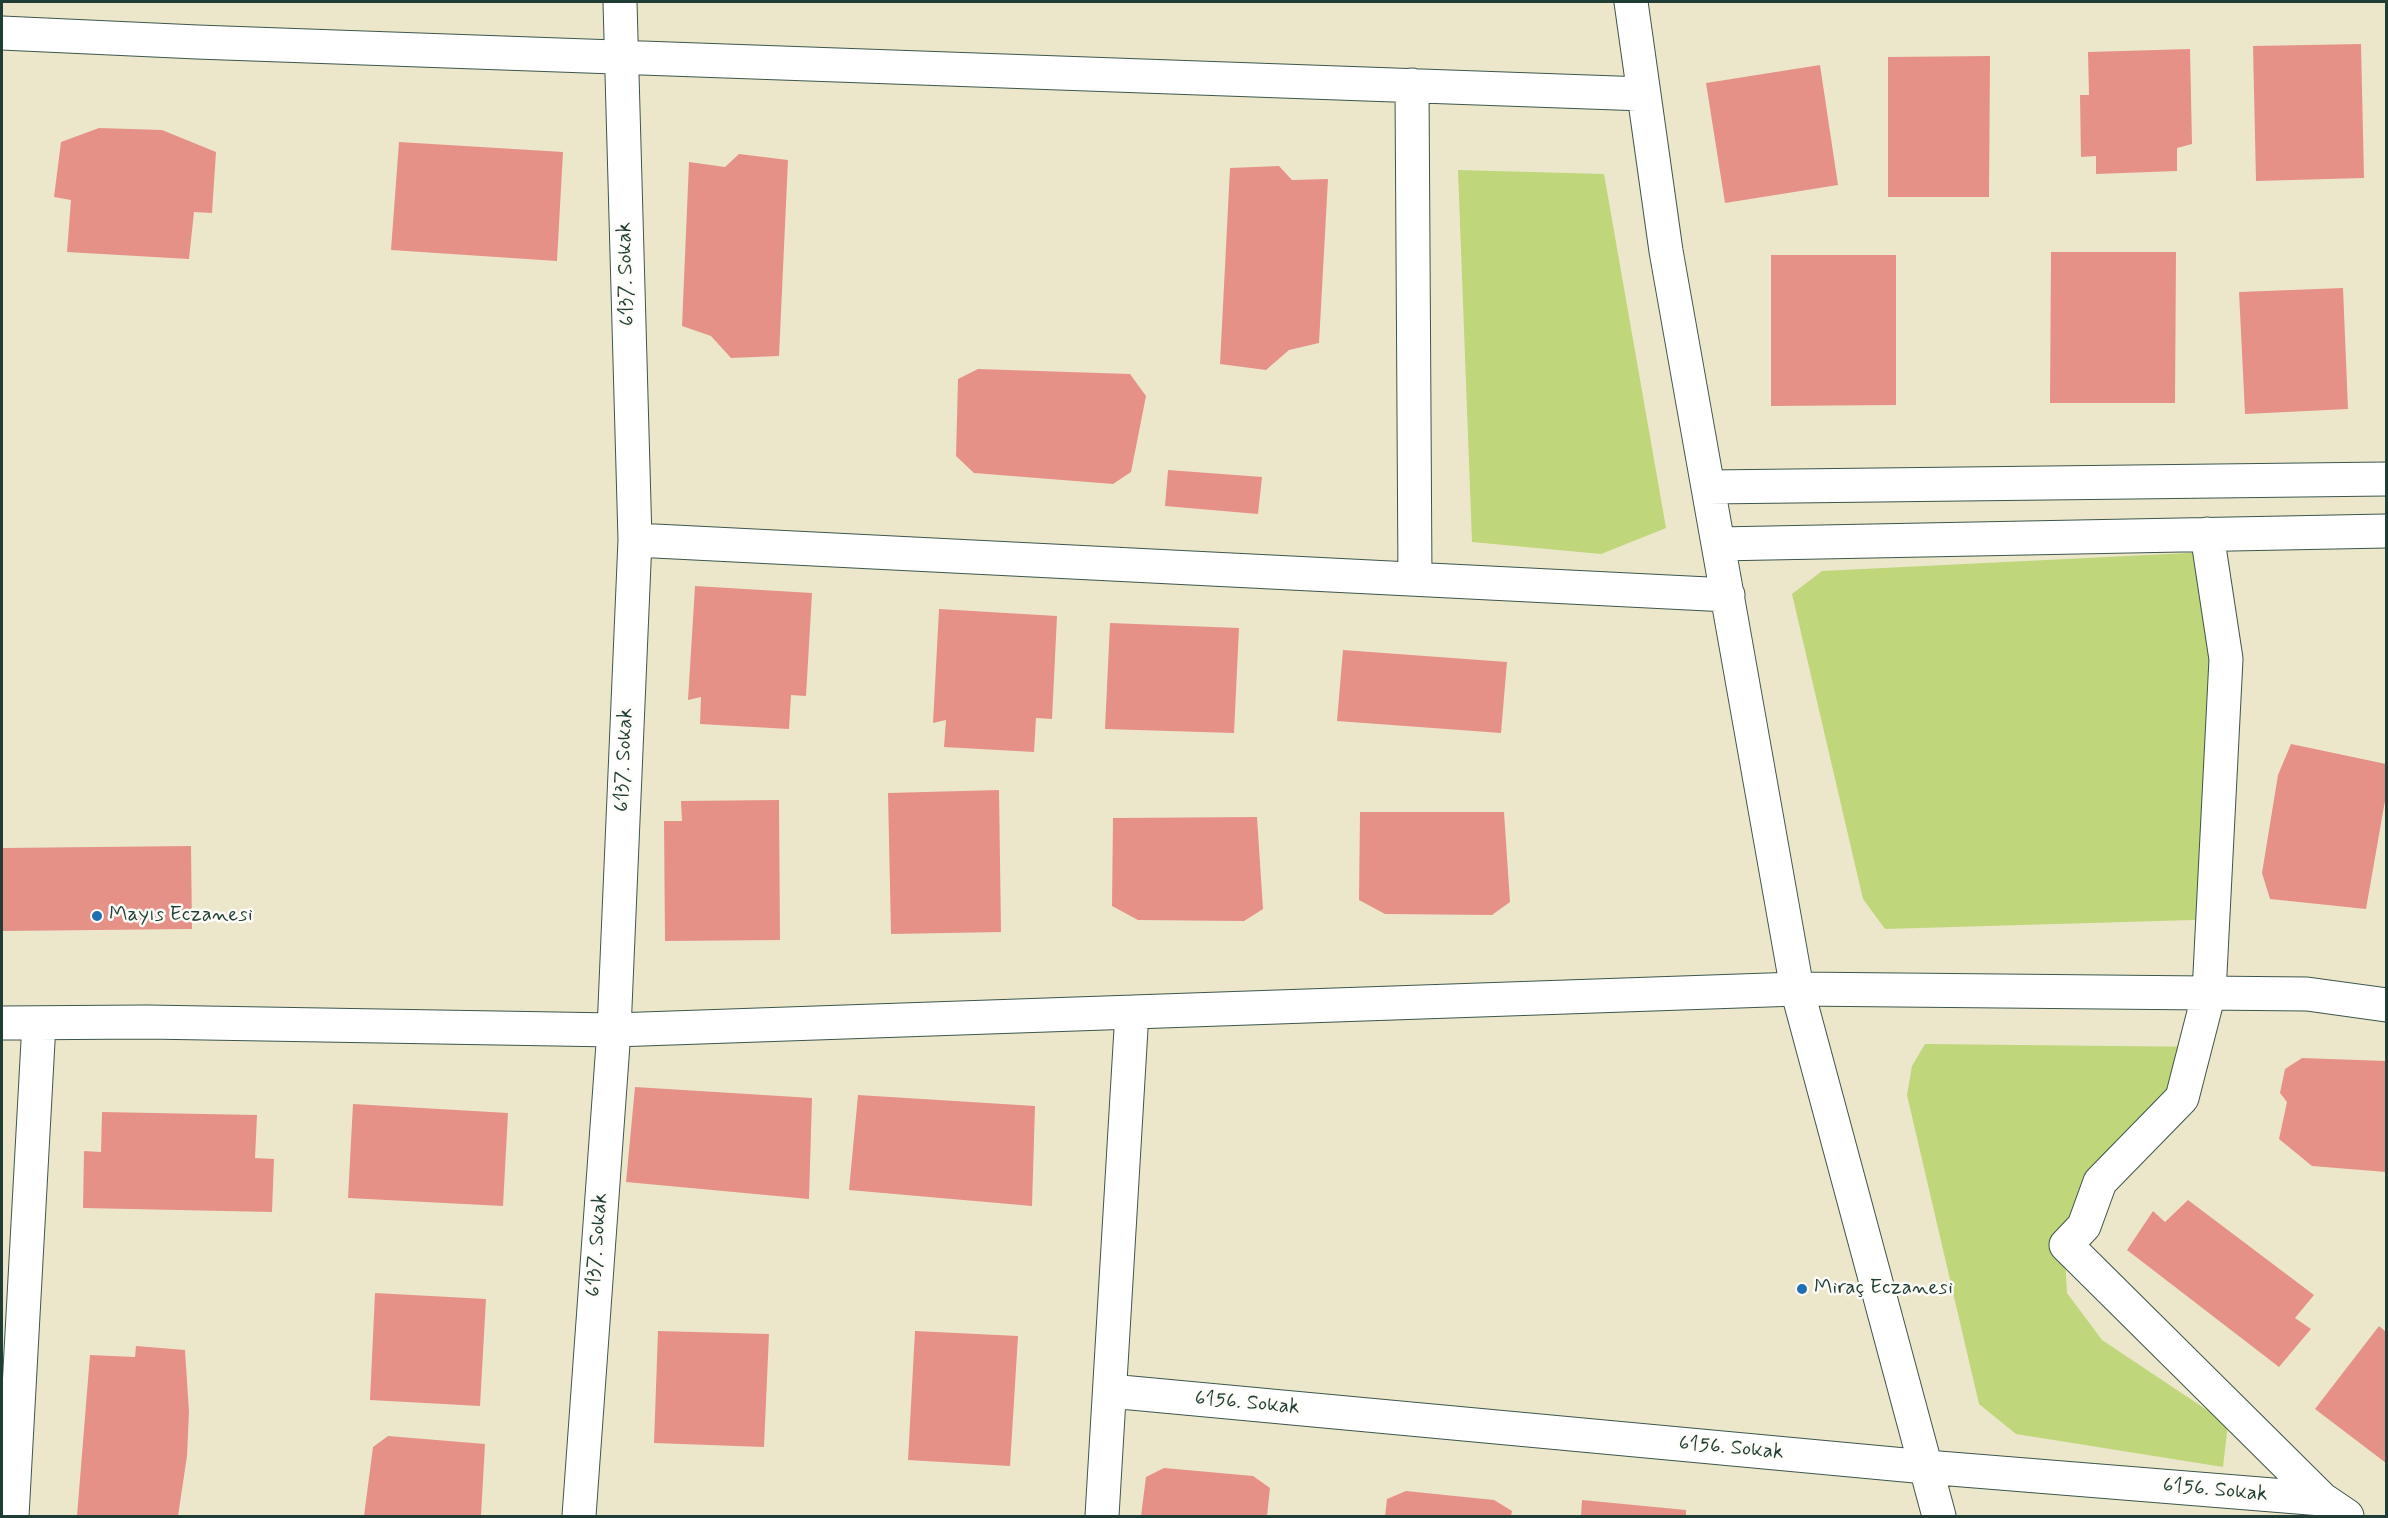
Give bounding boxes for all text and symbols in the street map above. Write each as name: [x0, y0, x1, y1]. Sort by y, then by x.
street label: 6137. Sokak: [613, 221, 641, 327]
street label: 6137. Sokak: [611, 707, 639, 813]
place label: Mayıs Eczanesi: [109, 903, 253, 929]
marker: Mayıs Eczanesi: [90, 909, 104, 923]
street label: 6137. Sokak: [582, 1192, 614, 1298]
place label: Miraç Eczanesi: [1814, 1276, 1953, 1302]
marker: Miraç Eczanesi: [1795, 1282, 1809, 1296]
street label: 6156. Sokak: [1193, 1387, 1301, 1421]
street label: 6156. Sokak: [1677, 1432, 1785, 1466]
street label: 6156. Sokak: [2161, 1474, 2269, 1508]

